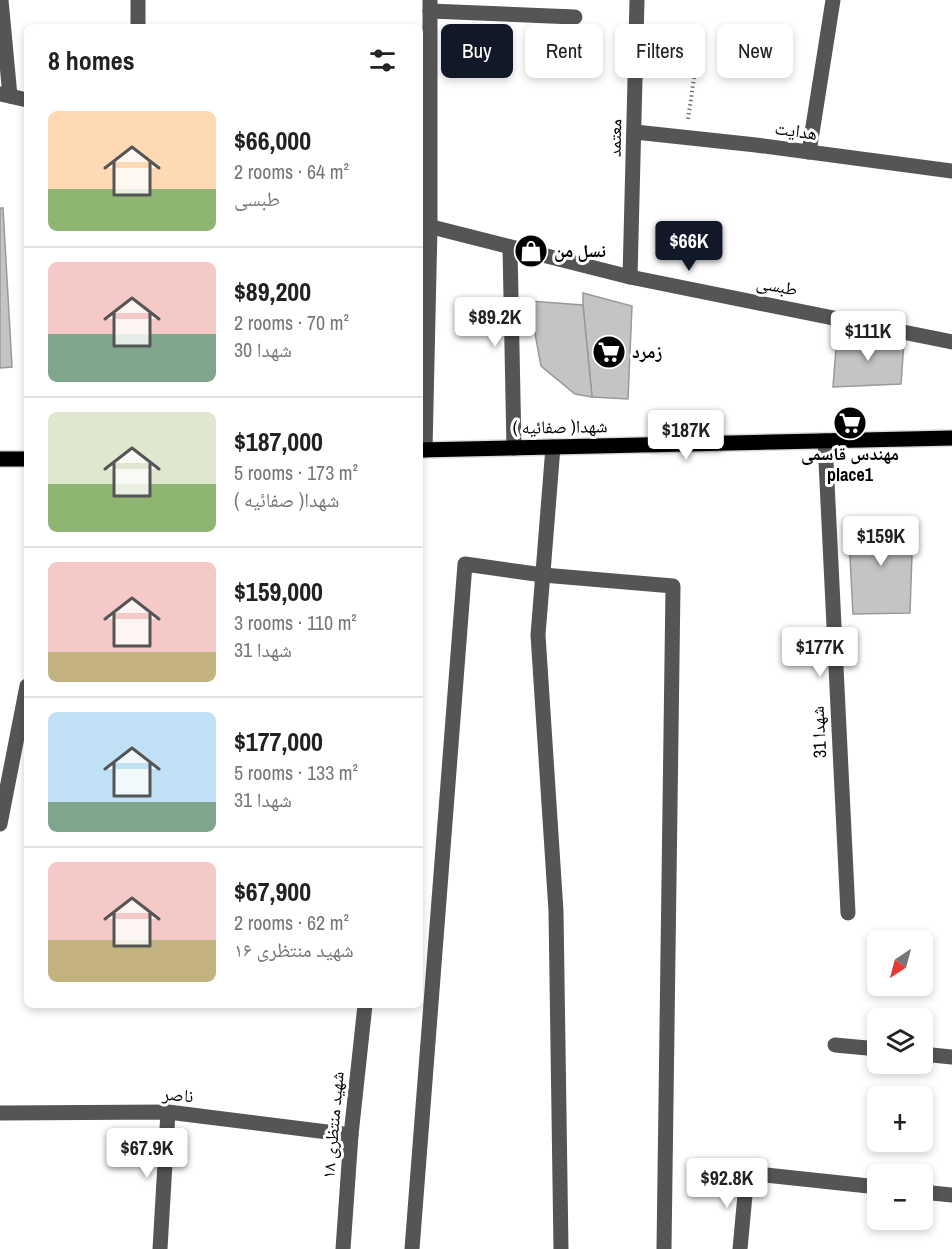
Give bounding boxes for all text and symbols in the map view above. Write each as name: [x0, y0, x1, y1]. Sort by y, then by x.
chip: Buy: [441, 24, 513, 78]
chip: Rent: [525, 24, 603, 78]
chip: Filters: [615, 24, 705, 78]
chip: New: [717, 24, 793, 78]
text: 8 homes: [48, 43, 135, 78]
icon: filters: [366, 44, 399, 77]
street label: هدایت: [773, 115, 819, 146]
street label: معتمد: [602, 119, 627, 157]
text: $66,000: [234, 123, 311, 158]
icon: home: [96, 135, 168, 207]
text: 2 rooms · 64 m²: [234, 158, 349, 185]
text: طبسی: [234, 185, 280, 212]
pin: $66K: [653, 221, 725, 272]
text: $66K: [669, 227, 709, 254]
shop icon: نسل من: [513, 233, 549, 269]
place label: نسل من: [554, 238, 606, 263]
street label: طبسی: [754, 269, 800, 302]
text: $89,200: [234, 274, 311, 309]
icon: home: [96, 286, 168, 358]
pin: $89.2K: [446, 297, 544, 348]
text: $89.2K: [469, 303, 521, 330]
text: 2 rooms · 70 m²: [234, 309, 349, 336]
pin: $111K: [826, 311, 910, 362]
text: $111K: [845, 317, 891, 344]
supermarket icon: زمرد: [591, 334, 627, 370]
text: شهدا 30: [234, 336, 292, 363]
place label: زمرد: [632, 339, 662, 364]
supermarket icon: مهندس قاسمی place1: [832, 405, 868, 441]
pin: $187K: [644, 410, 728, 461]
street label: شهدا( صفائیه ): [512, 413, 608, 440]
text: $187K: [662, 416, 710, 443]
text: $187,000: [234, 424, 323, 459]
icon: home: [96, 436, 168, 508]
place label: مهندس قاسمی place1: [801, 441, 899, 487]
text: 5 rooms · 173 m²: [234, 459, 358, 486]
text: شهدا( صفائیه ): [234, 486, 339, 513]
pin: $159K: [839, 516, 923, 567]
text: $159K: [857, 522, 905, 549]
text: $159,000: [234, 574, 323, 609]
icon: home: [96, 586, 168, 658]
text: 3 rooms · 110 m²: [234, 609, 357, 636]
pin: $177K: [778, 627, 862, 678]
text: $177K: [796, 633, 844, 660]
text: شهدا 31: [234, 636, 292, 663]
street label: شهدا 31: [805, 705, 832, 759]
text: $177,000: [234, 724, 323, 759]
icon: home: [96, 736, 168, 808]
text: 5 rooms · 133 m²: [234, 759, 358, 786]
text: شهدا 31: [234, 786, 292, 813]
text: $67,900: [234, 874, 311, 909]
icon: home: [96, 886, 168, 958]
text: 2 rooms · 62 m²: [234, 909, 349, 936]
north arrow: [867, 930, 933, 996]
map controls: [867, 930, 933, 1230]
text: شهید منتظری ۱۶: [234, 936, 354, 963]
button: layers: [867, 1008, 933, 1074]
street label: شهید منتظری ۱۸: [315, 1070, 350, 1180]
street label: ناصر: [161, 1081, 195, 1108]
button: +: [867, 1086, 933, 1152]
pin: $67.9K: [98, 1128, 196, 1179]
text: $67.9K: [121, 1134, 173, 1161]
pin: $92.8K: [678, 1158, 776, 1209]
text: $92.8K: [701, 1164, 753, 1191]
button: −: [867, 1164, 933, 1230]

